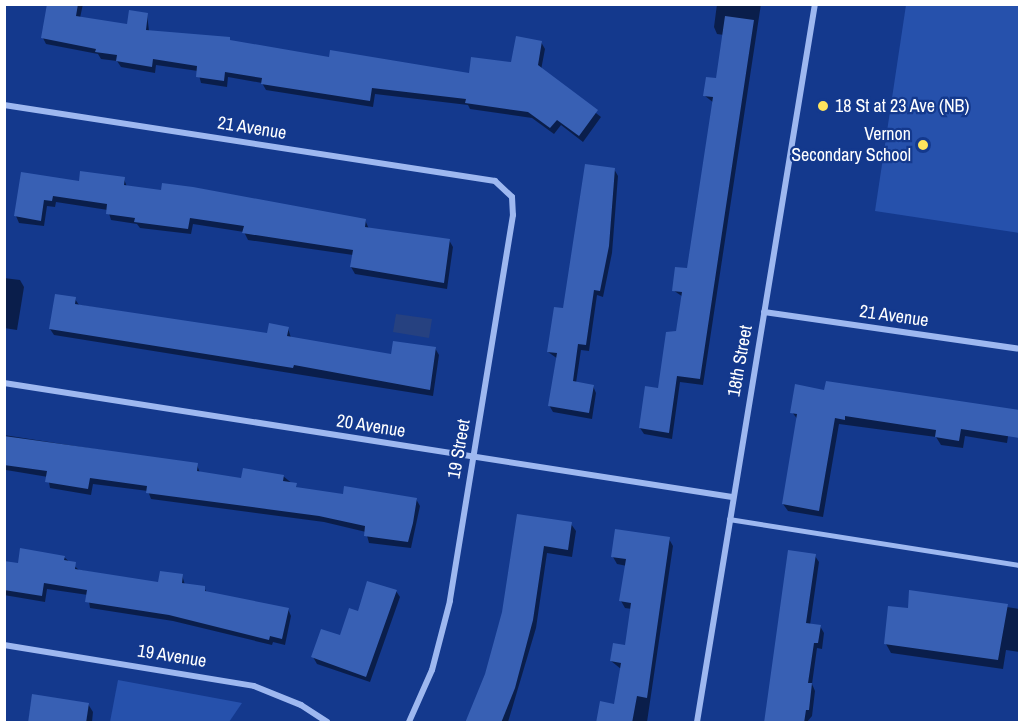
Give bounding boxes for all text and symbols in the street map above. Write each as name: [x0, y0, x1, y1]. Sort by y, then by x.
place label: 18 St at 23 Ave (NB): [835, 95, 970, 117]
marker: 18 St at 23 Ave (NB): [816, 99, 830, 113]
street label: 21 Avenue: [216, 112, 288, 144]
place label: Vernon Secondary School: [791, 124, 911, 166]
marker: Vernon Secondary School: [916, 138, 930, 152]
street label: 21 Avenue: [858, 300, 930, 332]
street label: 18th Street: [723, 324, 757, 398]
street label: 20 Avenue: [335, 410, 407, 442]
street label: 19 Street: [443, 418, 475, 480]
street label: 19 Avenue: [136, 640, 208, 672]

